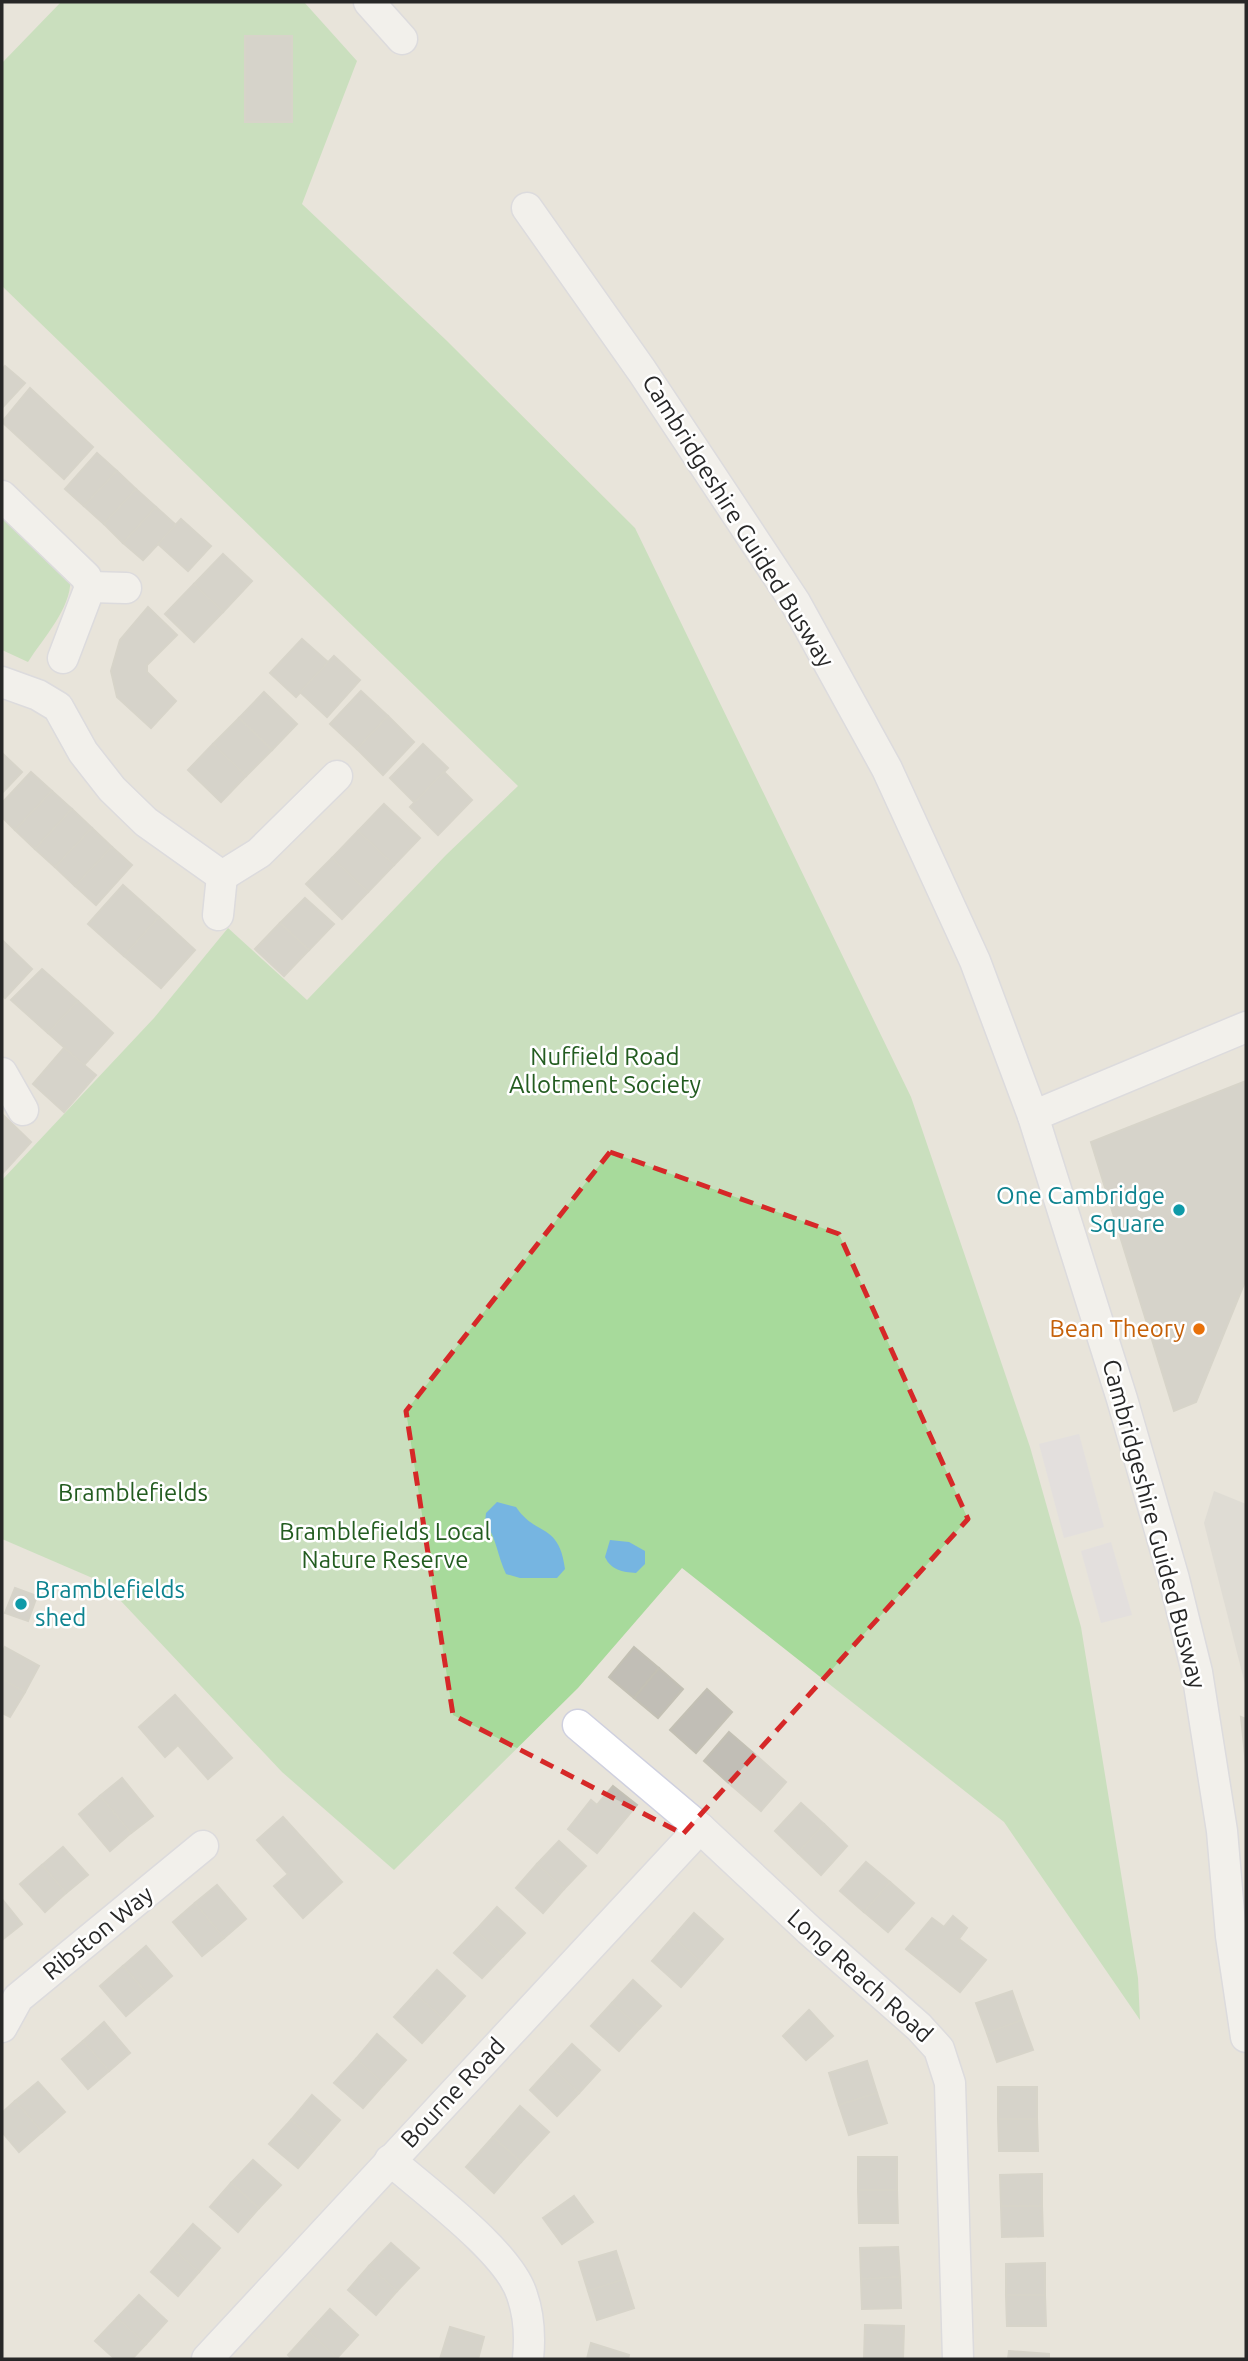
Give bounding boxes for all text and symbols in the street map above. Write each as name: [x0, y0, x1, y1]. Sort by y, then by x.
street label: Cambridgeshire Guided Busway: [637, 370, 840, 672]
park label: Nuffield Road Allotment Society: [509, 1043, 701, 1098]
place label: One Cambridge Square: [996, 1182, 1165, 1237]
marker: One Cambridge Square: [1171, 1202, 1187, 1218]
place label: Bean Theory: [1049, 1315, 1185, 1342]
marker: Bean Theory: [1191, 1321, 1207, 1337]
street label: Cambridgeshire Guided Busway: [1097, 1356, 1212, 1692]
park label: Bramblefields: [58, 1479, 208, 1506]
park label: Bramblefields Local Nature Reserve: [279, 1518, 491, 1573]
place label: Bramblefields shed: [35, 1576, 185, 1631]
marker: Bramblefields shed: [13, 1596, 29, 1612]
street label: Ribston Way: [37, 1880, 158, 1985]
street label: Long Reach Road: [782, 1904, 938, 2048]
street label: Bourne Road: [395, 2032, 510, 2153]

